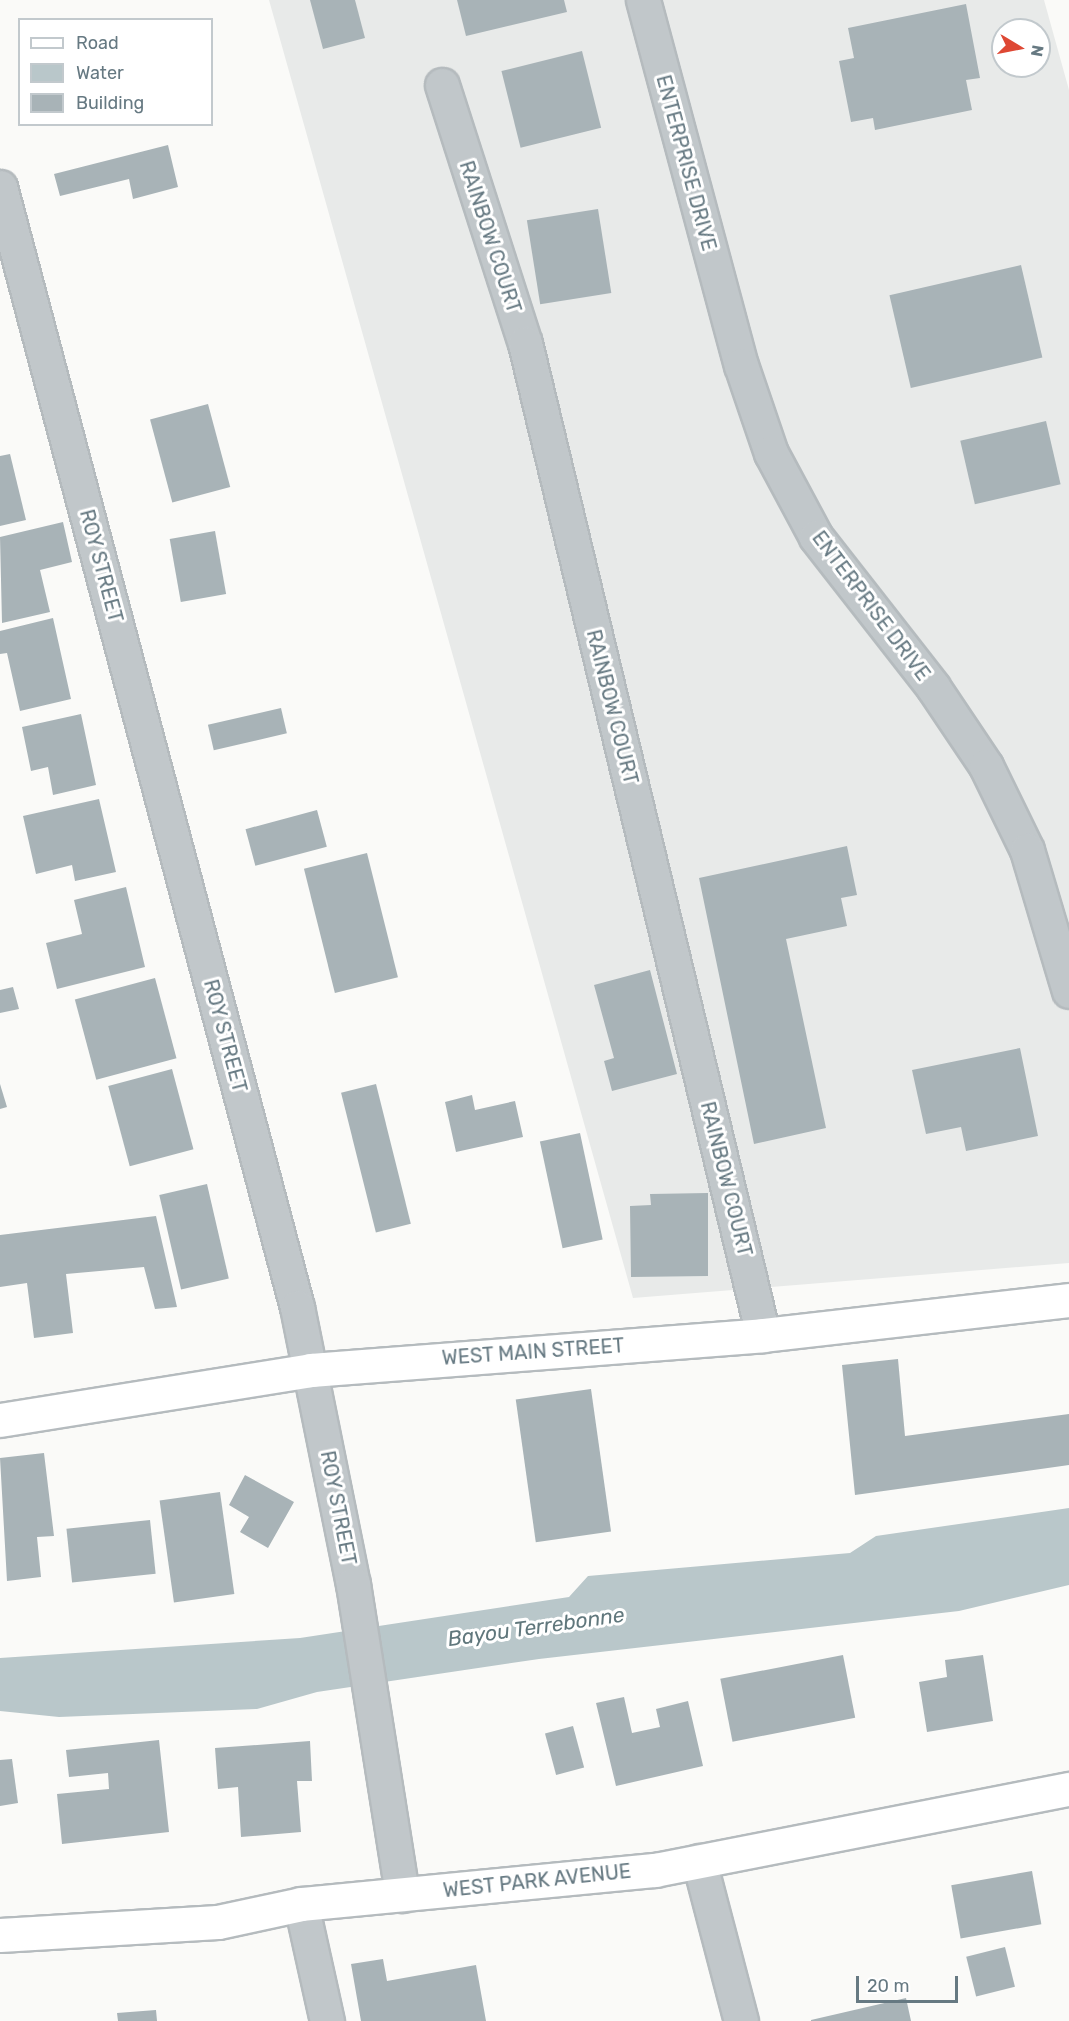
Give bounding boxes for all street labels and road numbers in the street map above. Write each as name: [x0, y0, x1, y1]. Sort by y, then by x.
street label: ENTERPRISE DRIVE: [651, 72, 721, 254]
street label: RAINBOW COURT: [454, 158, 526, 316]
street label: ROY STREET: [74, 507, 128, 625]
street label: ENTERPRISE DRIVE: [807, 526, 935, 686]
street label: RAINBOW COURT: [581, 627, 643, 787]
street label: ROY STREET: [198, 977, 252, 1095]
street label: RAINBOW COURT: [695, 1099, 757, 1259]
street label: WEST MAIN STREET: [441, 1334, 625, 1370]
street label: ROY STREET: [315, 1448, 361, 1568]
street label: WEST PARK AVENUE: [441, 1859, 633, 1903]

